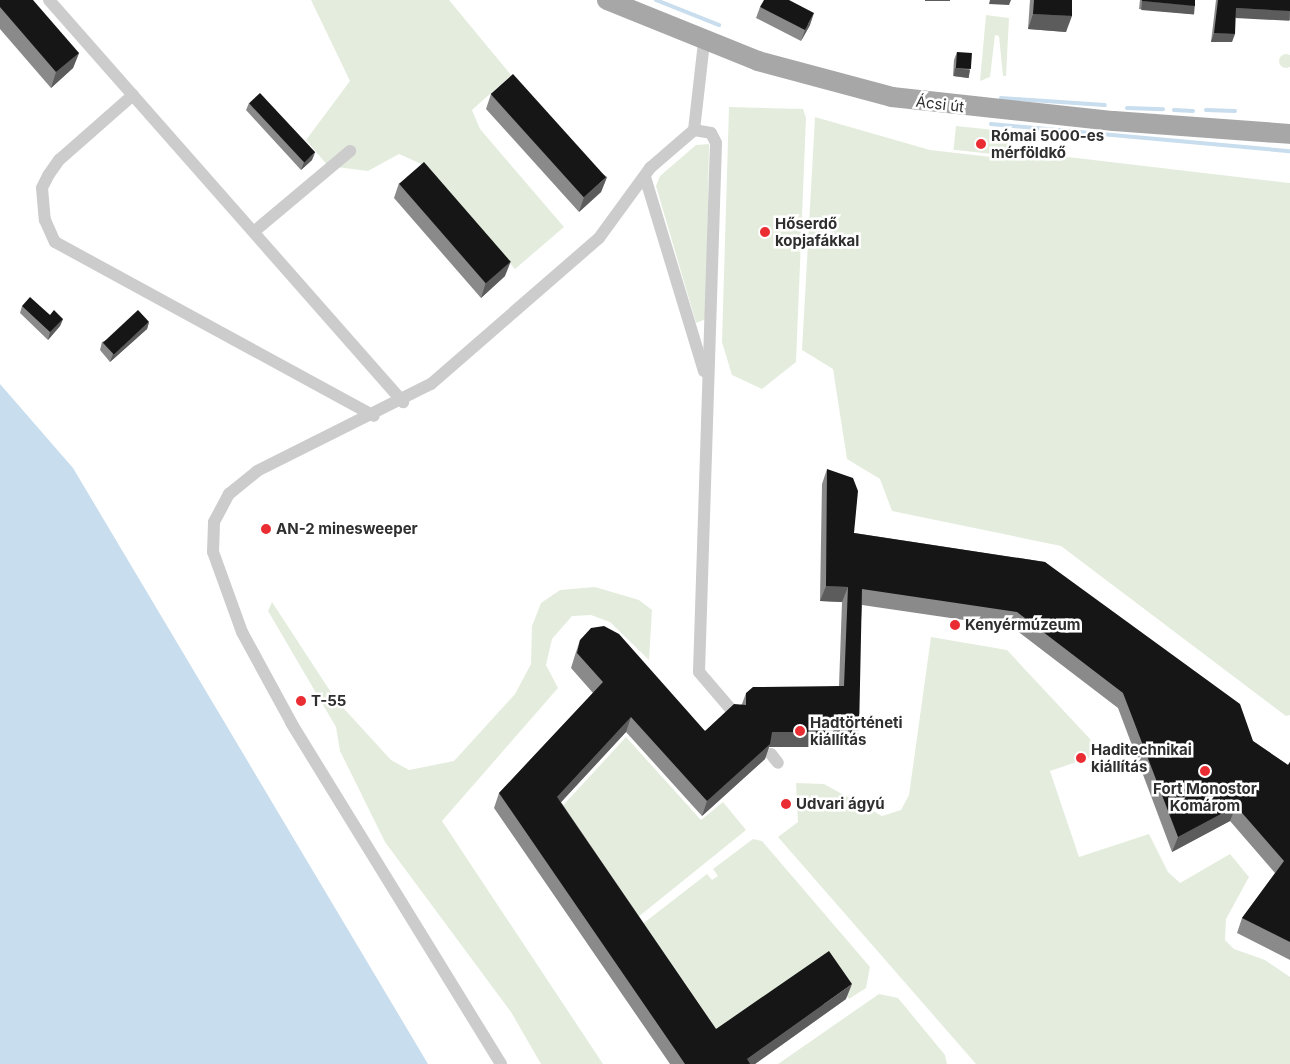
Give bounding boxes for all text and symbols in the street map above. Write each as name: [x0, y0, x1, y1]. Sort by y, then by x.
street label: Ácsi út: [915, 92, 965, 116]
place label: Római 5000-es mérföldkő: [991, 126, 1104, 161]
marker: Római 5000-es mérföldkő: [975, 138, 987, 150]
place label: Hőserdő kopjafákkal: [775, 214, 859, 249]
marker: Hőserdő kopjafákkal: [759, 226, 771, 238]
place label: AN-2 minesweeper: [276, 520, 418, 538]
marker: AN-2 minesweeper: [260, 523, 272, 535]
place label: Kenyérmúzeum: [965, 616, 1080, 634]
marker: Kenyérmúzeum: [949, 619, 961, 631]
place label: T-55: [311, 692, 346, 710]
marker: T-55: [295, 695, 307, 707]
place label: Hadtörténeti kiállítás: [810, 713, 903, 748]
marker: Hadtörténeti kiállítás: [794, 725, 806, 737]
place label: Haditechnikai kiállítás: [1091, 740, 1192, 775]
marker: Haditechnikai kiállítás: [1075, 752, 1087, 764]
marker: Fort Monostor Komárom: [1199, 765, 1211, 777]
place label: Fort Monostor Komárom: [1153, 779, 1257, 814]
place label: Udvari ágyú: [796, 795, 885, 813]
marker: Udvari ágyú: [780, 798, 792, 810]

